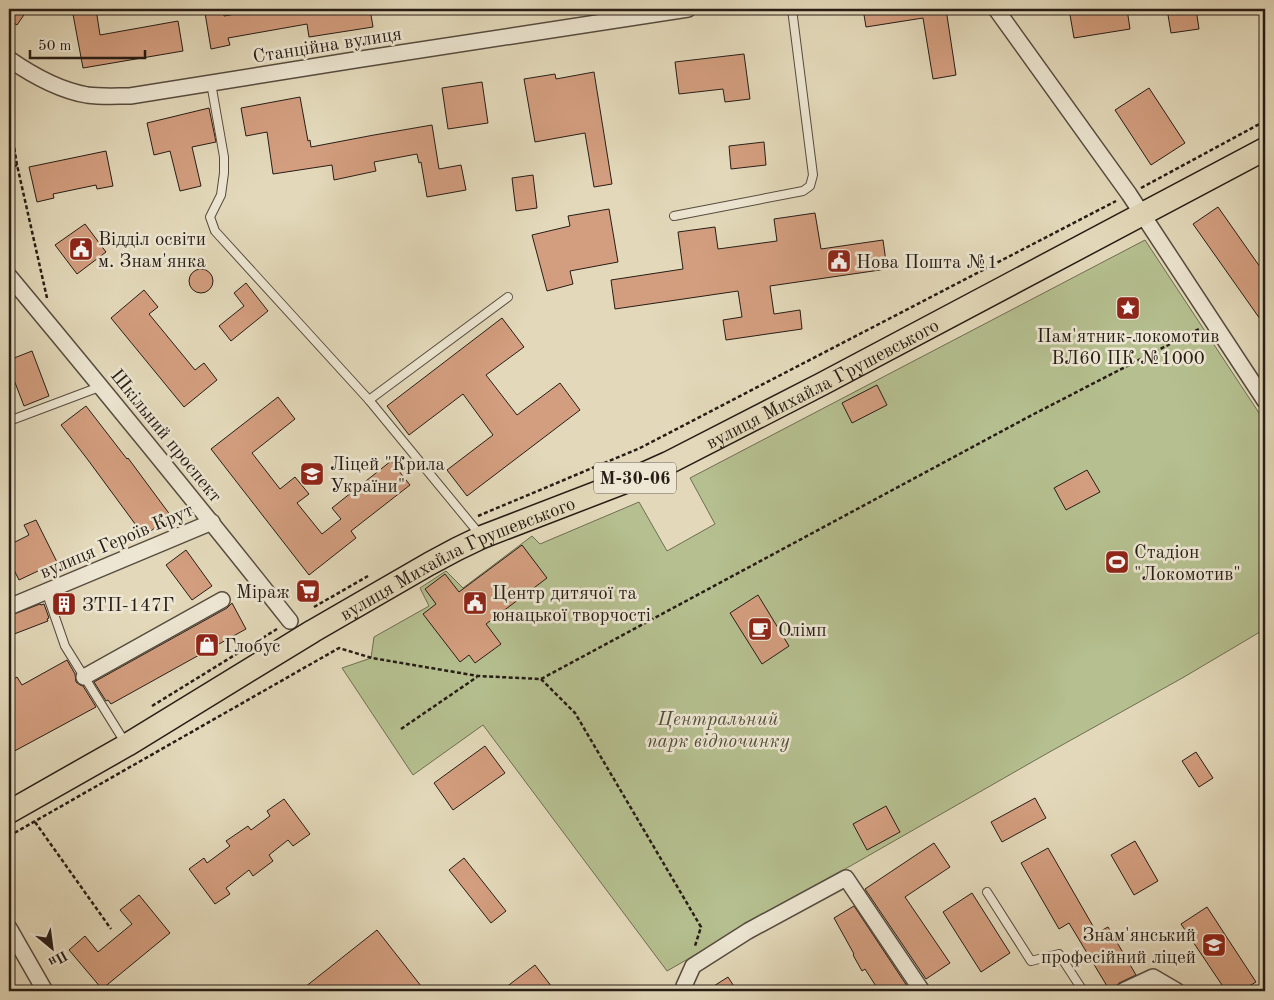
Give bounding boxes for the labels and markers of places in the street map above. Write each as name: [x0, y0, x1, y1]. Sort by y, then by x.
place label: Відділ освіти м. Знам'янка: [98, 231, 207, 272]
public building icon: Відділ освіти м. Знам'янка: [68, 236, 94, 262]
public building icon: Нова Пошта №1: [826, 248, 852, 274]
place label: Нова Пошта №1: [856, 254, 998, 273]
place icon: Пам'ятник-локомотив ВЛ60 ПК №1000: [1115, 295, 1141, 321]
place label: Пам'ятник-локомотив ВЛ60 ПК №1000: [1037, 328, 1219, 369]
place label: Ліцей "Крила України": [330, 456, 446, 497]
school or university icon: Ліцей "Крила України": [299, 461, 325, 487]
place label: Стадіон "Локомотив": [1134, 544, 1241, 585]
sports icon: Стадіон "Локомотив": [1104, 549, 1130, 575]
supermarket icon: Міраж: [295, 578, 321, 604]
place label: Міраж: [236, 584, 290, 603]
place label: Центр дитячої та юнацької творчості: [492, 585, 651, 626]
public building icon: Центр дитячої та юнацької творчості: [462, 590, 488, 616]
building icon: ЗТП-147Г: [51, 591, 77, 617]
place label: ЗТП-147Г: [82, 597, 174, 616]
cafe icon: Олімп: [747, 616, 773, 642]
place label: Олімп: [778, 622, 827, 641]
shop icon: Глобус: [194, 632, 220, 658]
place label: Глобус: [224, 638, 280, 657]
place label: Знам'янський професійний ліцей: [1041, 927, 1196, 968]
school or university icon: Знам'янський професійний ліцей: [1201, 932, 1227, 958]

